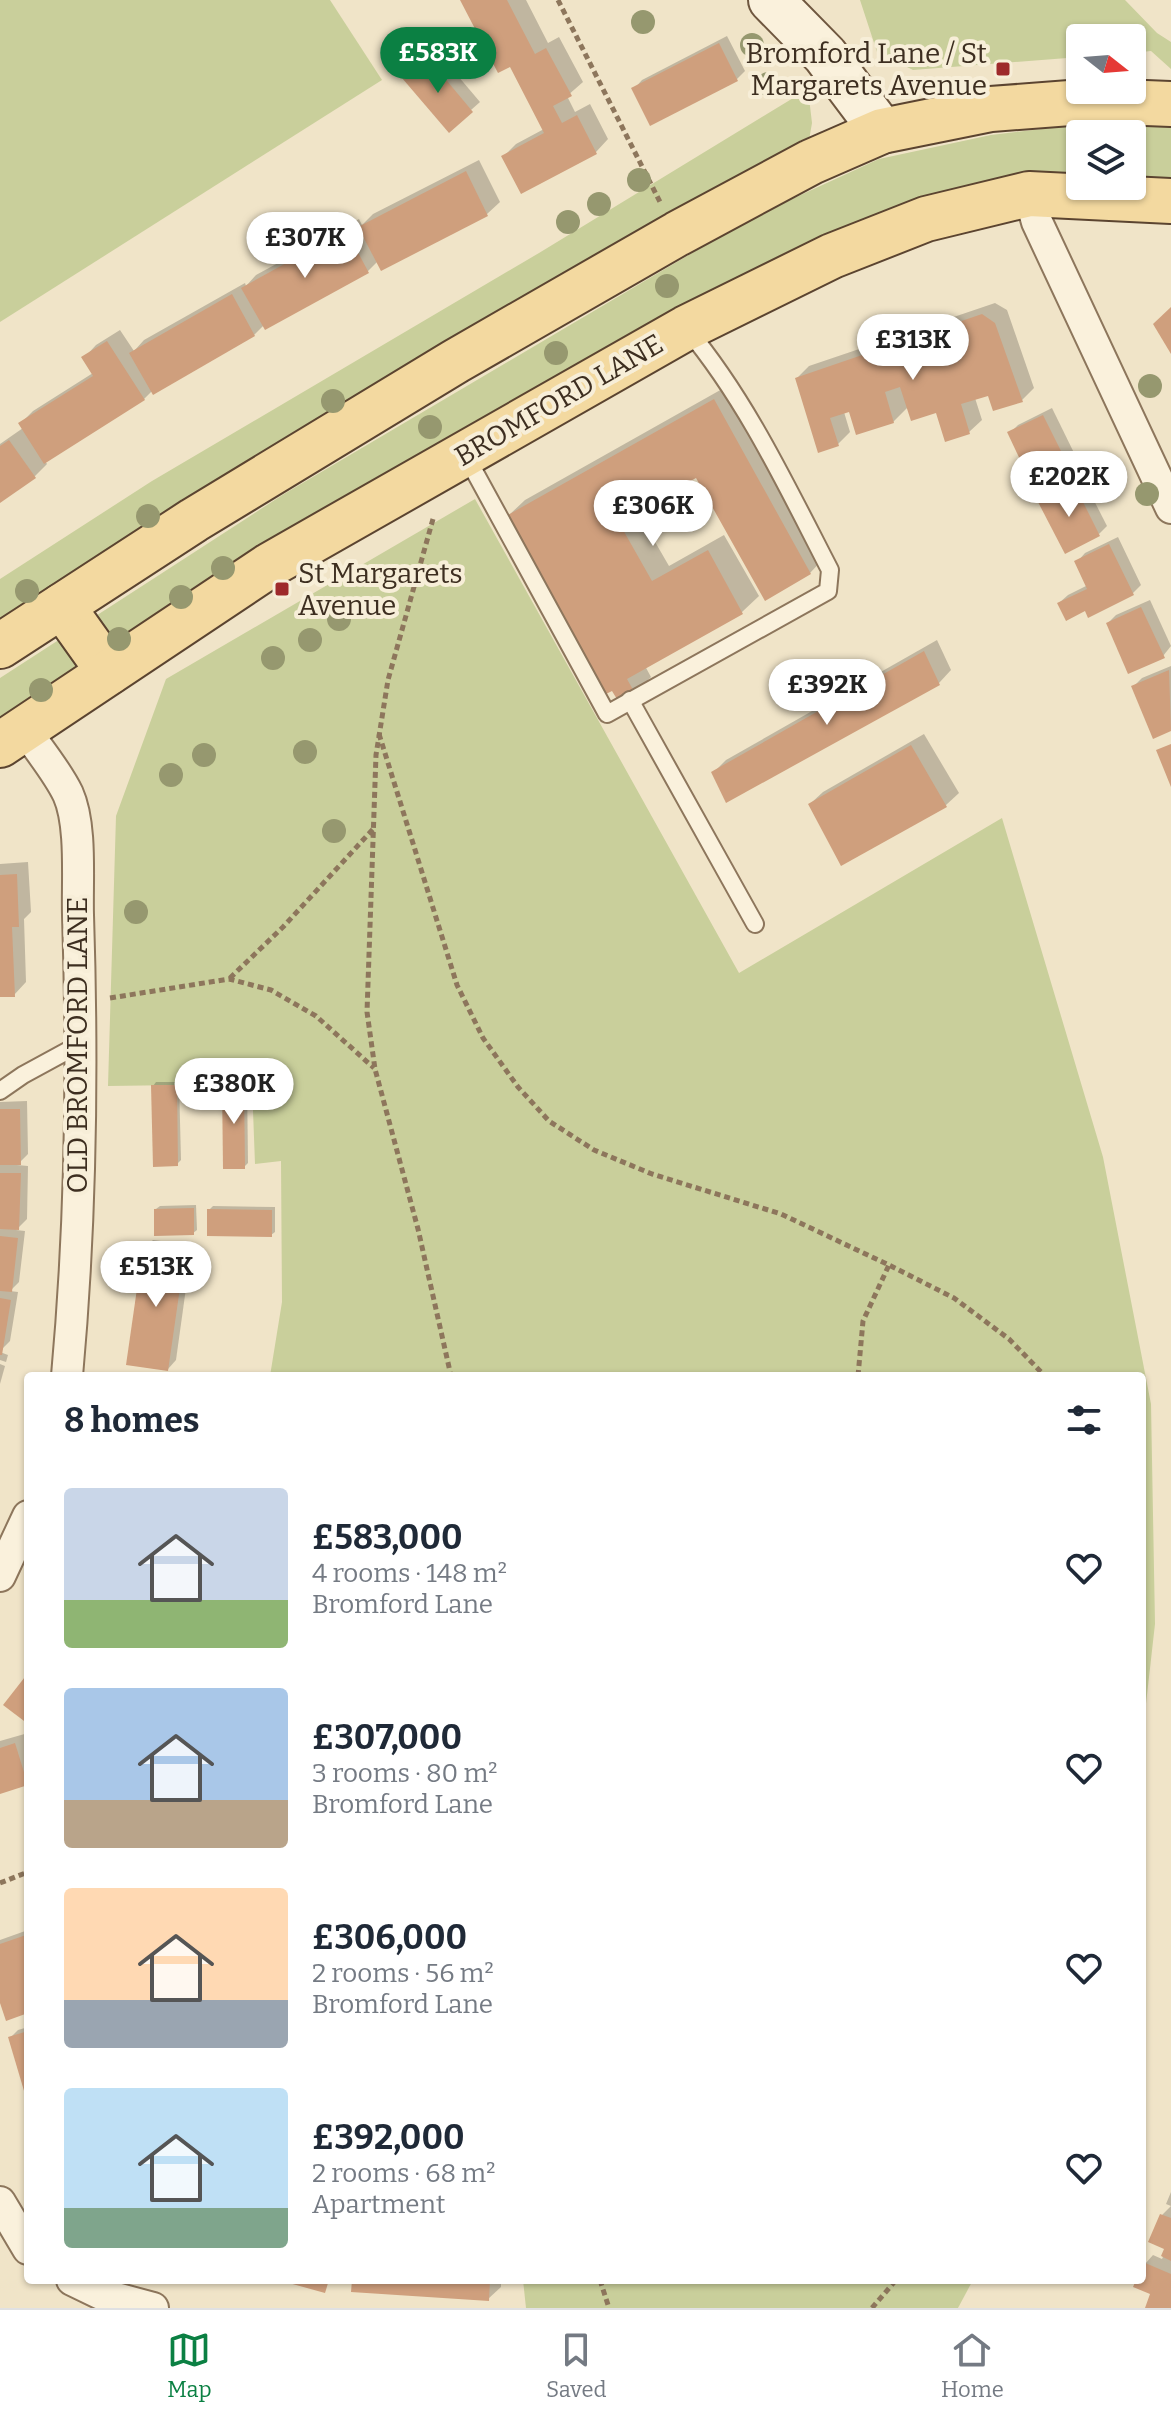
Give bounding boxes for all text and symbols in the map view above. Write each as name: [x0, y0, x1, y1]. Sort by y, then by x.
north arrow: [1066, 24, 1146, 104]
map controls: [1066, 24, 1146, 200]
pin: £583K: [382, 27, 494, 95]
text: £583K: [398, 37, 478, 68]
place label: Bromford Lane / St Margarets Avenue: [745, 37, 987, 102]
marker: Bromford Lane / St Margarets Avenue: [994, 60, 1012, 78]
button: layers: [1066, 120, 1146, 200]
pin: £307K: [249, 212, 361, 280]
text: £307K: [264, 222, 346, 253]
pin: £313K: [857, 314, 969, 382]
text: £313K: [875, 324, 951, 355]
street label: BROMFORD LANE: [449, 327, 669, 473]
pin: £202K: [1013, 451, 1125, 519]
text: £202K: [1028, 461, 1110, 492]
pin: £306K: [597, 480, 709, 548]
text: £306K: [612, 490, 694, 521]
place label: St Margarets Avenue: [298, 557, 463, 622]
marker: St Margarets Avenue: [273, 580, 291, 598]
pin: £392K: [771, 659, 883, 727]
text: £392K: [787, 669, 867, 700]
street label: OLD BROMFORD LANE: [61, 897, 94, 1193]
pin: £380K: [178, 1058, 290, 1126]
text: £380K: [193, 1068, 275, 1099]
pin: £513K: [100, 1241, 212, 1309]
text: £513K: [118, 1251, 194, 1282]
icon: filters: [1062, 1398, 1106, 1442]
text: 8 homes: [64, 1400, 200, 1441]
text: £583,000: [312, 1517, 463, 1558]
icon: home: [128, 1520, 224, 1616]
icon: heart: [1062, 1546, 1106, 1590]
text: 4 rooms · 148 m²: [312, 1558, 507, 1589]
text: Bromford Lane: [312, 1589, 493, 1620]
text: £307,000: [312, 1717, 462, 1758]
icon: home: [128, 1720, 224, 1816]
icon: heart: [1062, 1746, 1106, 1790]
text: 3 rooms · 80 m²: [312, 1758, 497, 1789]
text: Bromford Lane: [312, 1789, 493, 1820]
text: £306,000: [312, 1917, 467, 1958]
icon: home: [128, 1920, 224, 2016]
icon: heart: [1062, 1946, 1106, 1990]
text: 2 rooms · 56 m²: [312, 1958, 494, 1989]
text: Bromford Lane: [312, 1989, 493, 2020]
text: £392,000: [312, 2117, 465, 2158]
icon: home: [128, 2120, 224, 2216]
icon: heart: [1062, 2146, 1106, 2190]
text: 2 rooms · 68 m²: [312, 2158, 495, 2189]
text: Apartment: [312, 2189, 445, 2220]
tab: Map: [167, 2328, 212, 2403]
tab: Saved: [546, 2328, 606, 2403]
tab: Home: [941, 2328, 1004, 2403]

